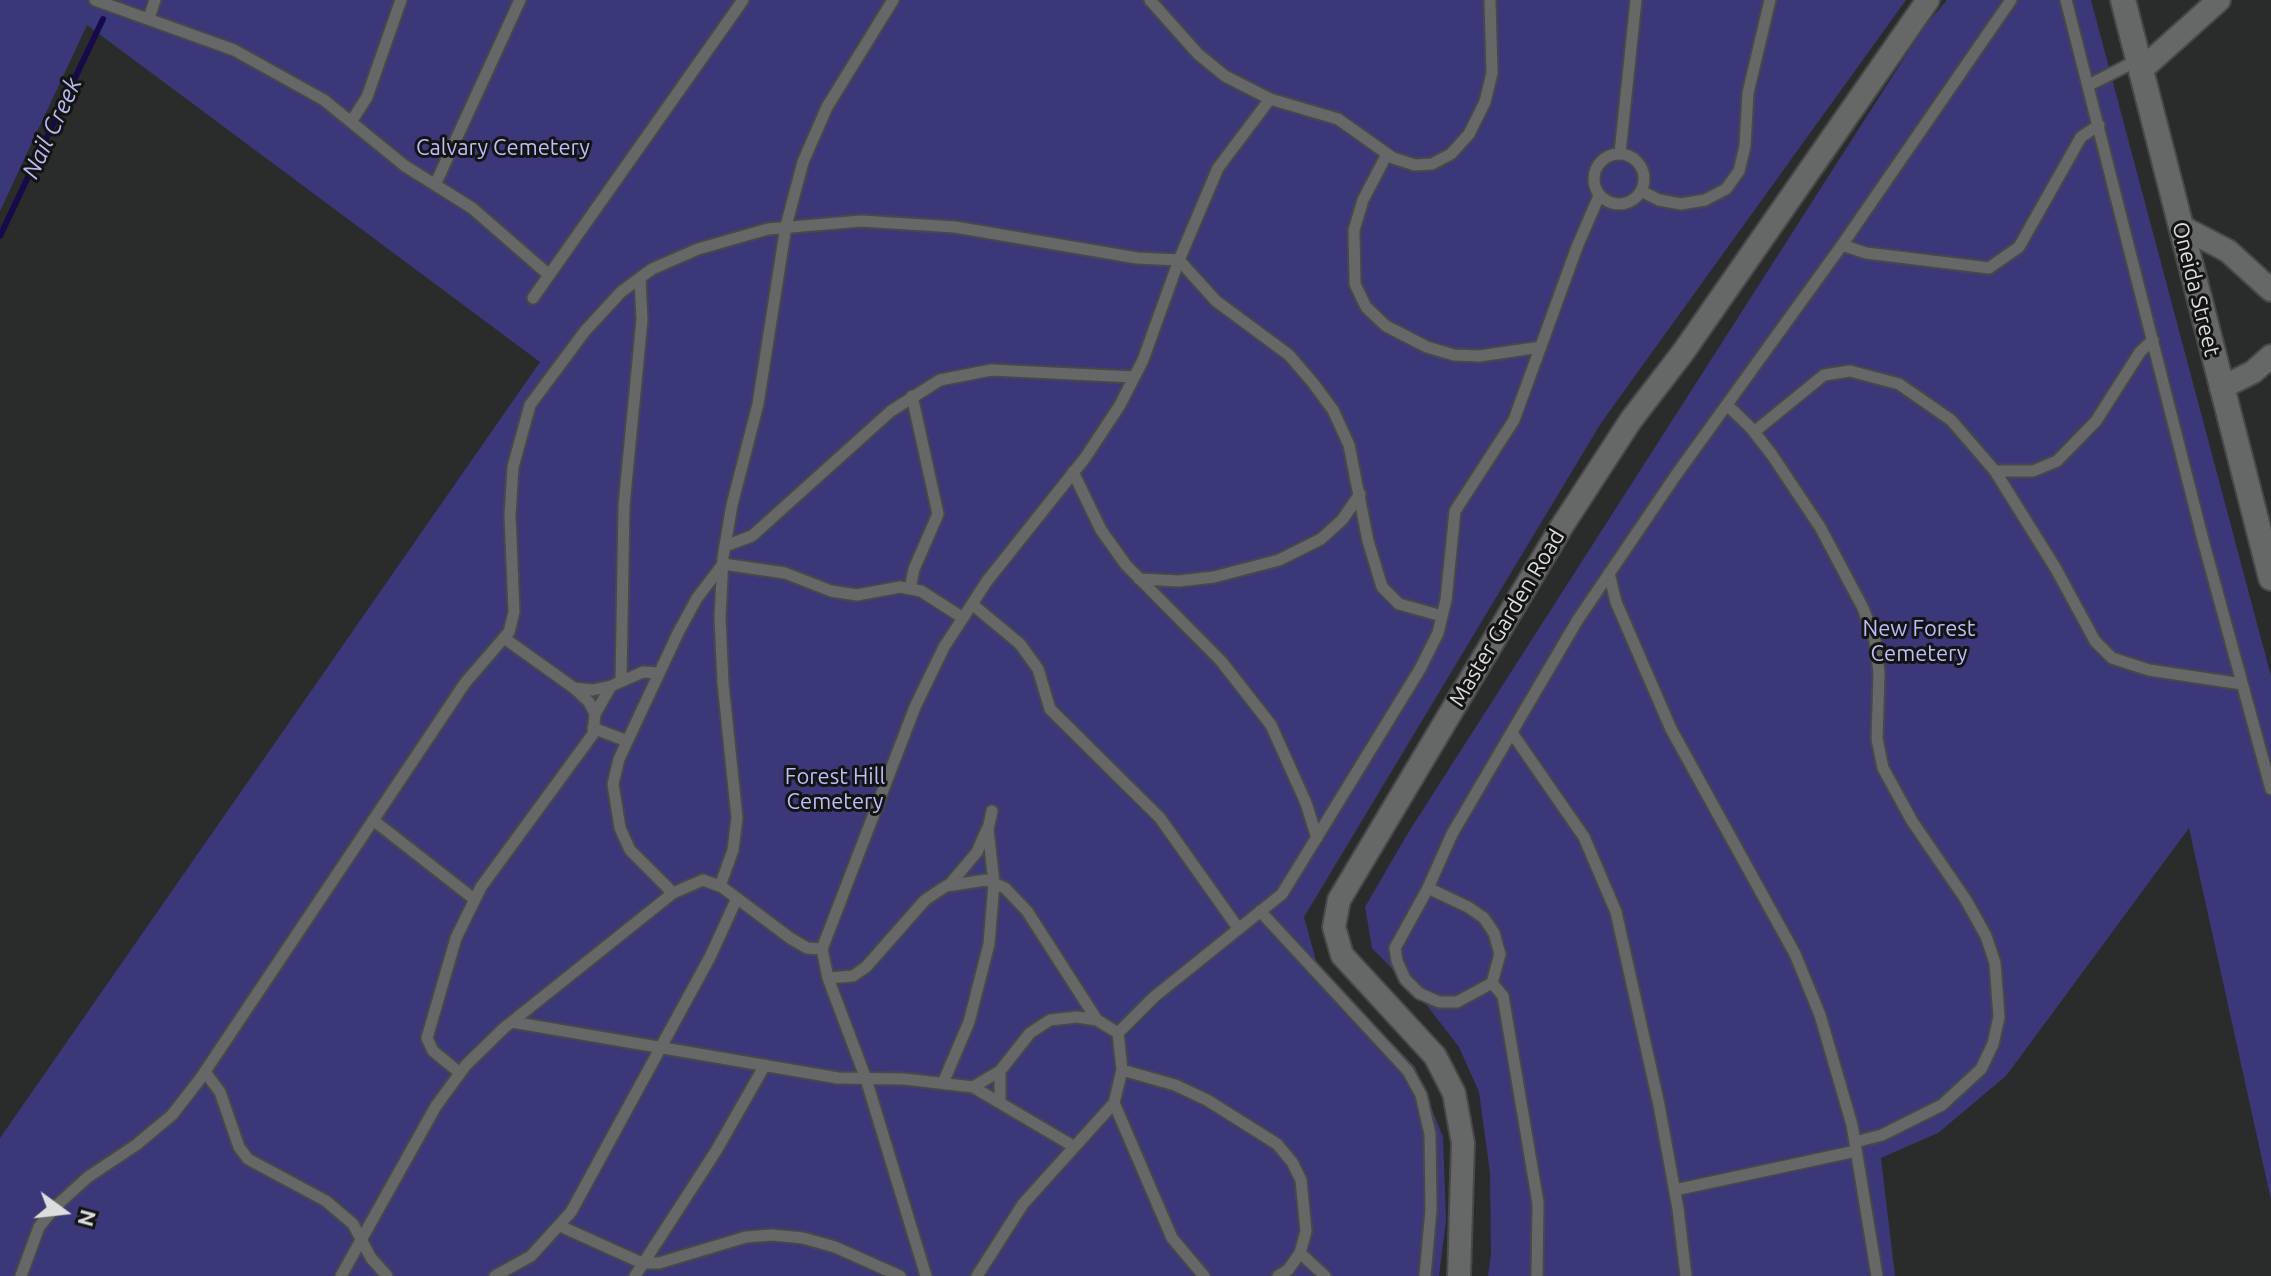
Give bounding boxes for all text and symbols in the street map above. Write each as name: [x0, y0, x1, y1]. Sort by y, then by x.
water label: Nail Creek: [16, 73, 88, 183]
park label: Calvary Cemetery: [416, 135, 590, 161]
street label: Oneida Street: [2167, 219, 2225, 359]
street label: Master Garden Road: [1444, 525, 1570, 711]
park label: New Forest Cemetery: [1862, 616, 1976, 668]
park label: Forest Hill Cemetery: [785, 764, 885, 816]
north arrow: [24, 1172, 104, 1252]
text: N: [73, 1207, 102, 1229]

